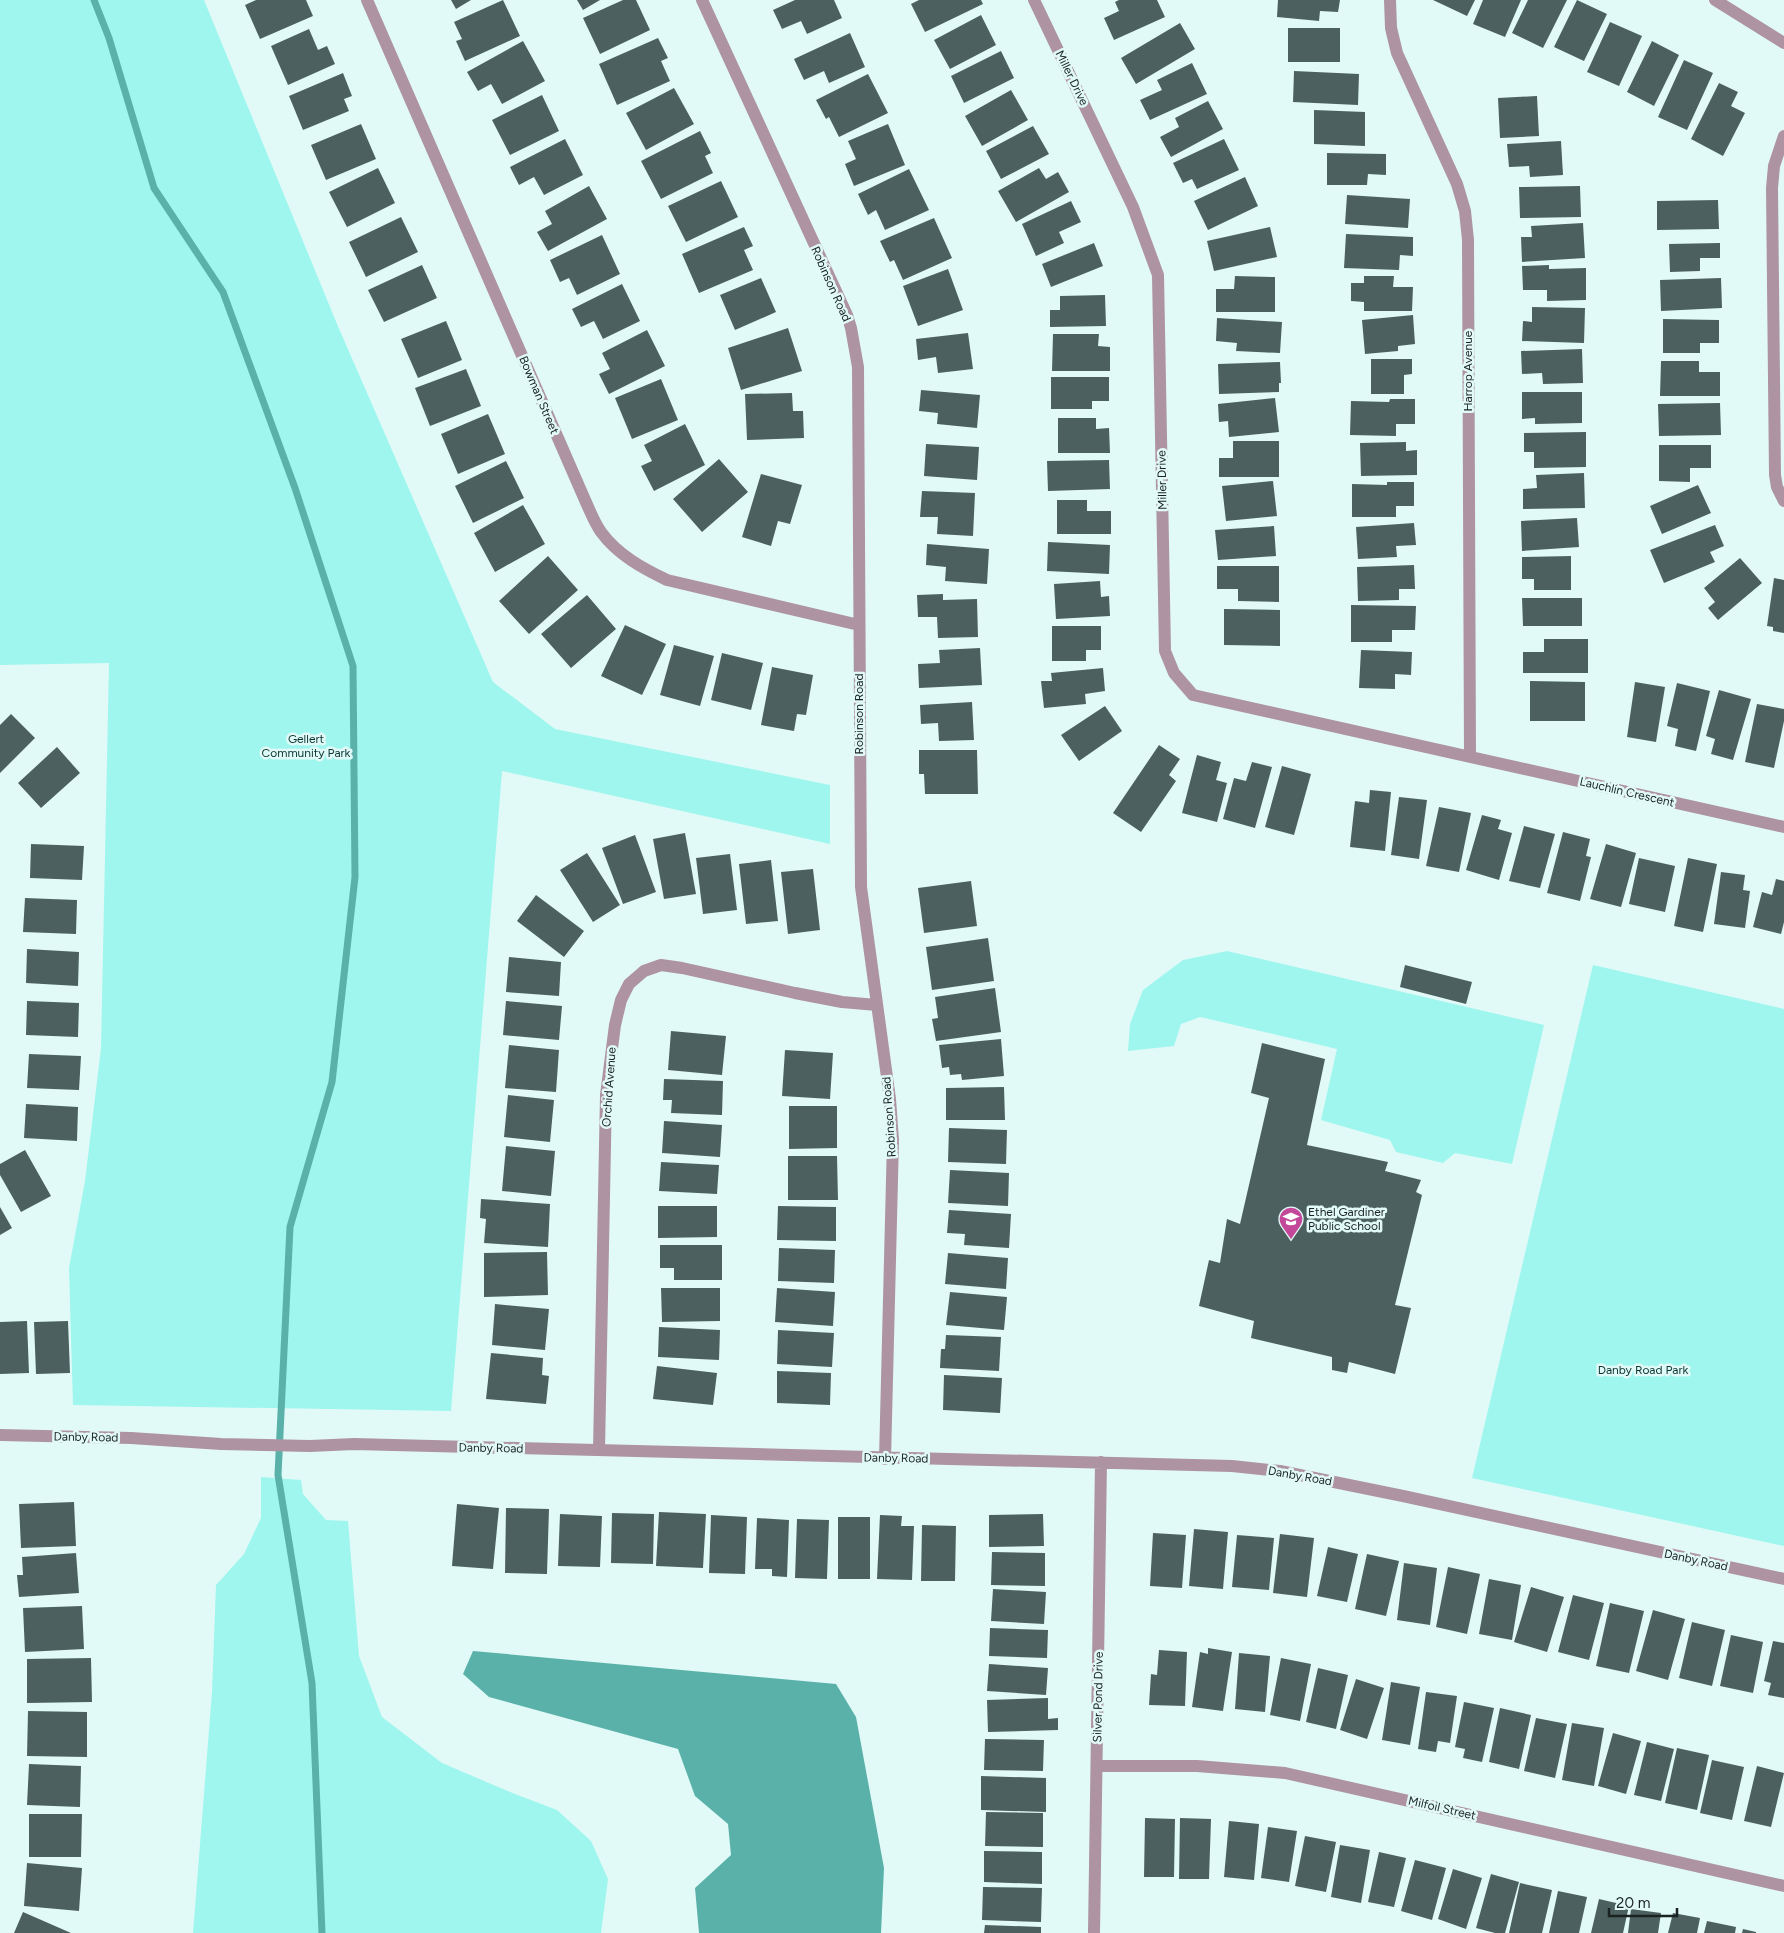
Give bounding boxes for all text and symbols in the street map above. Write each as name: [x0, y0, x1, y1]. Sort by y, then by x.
street label: Miller Drive: [1053, 48, 1092, 108]
street label: Robinson Road: [808, 244, 854, 324]
street label: Harrop Avenue: [1461, 330, 1475, 411]
street label: Bowman Street: [516, 354, 562, 436]
street label: Miller Drive: [1154, 450, 1170, 510]
street label: Robinson Road: [852, 674, 866, 754]
park label: Gellert Community Park: [262, 732, 351, 760]
street label: Lauchlin Crescent: [1578, 774, 1676, 810]
street label: Orchid Avenue: [599, 1046, 619, 1127]
street label: Robinson Road: [879, 1076, 899, 1158]
place label: Ethel Gardiner Public School: [1308, 1205, 1385, 1233]
school or university icon: Ethel Gardiner Public School: [1278, 1206, 1304, 1240]
park label: Danby Road Park: [1598, 1363, 1688, 1377]
street label: Danby Road: [53, 1429, 119, 1445]
street label: Danby Road: [458, 1440, 524, 1456]
street label: Danby Road: [863, 1450, 929, 1466]
street label: Danby Road: [1267, 1463, 1333, 1489]
street label: Danby Road: [1663, 1546, 1729, 1574]
street label: Silver Pond Drive: [1090, 1651, 1106, 1742]
street label: Milfoil Street: [1407, 1793, 1478, 1823]
scale bar: [1609, 1886, 1676, 1918]
text: 20 m: [1616, 1894, 1650, 1912]

